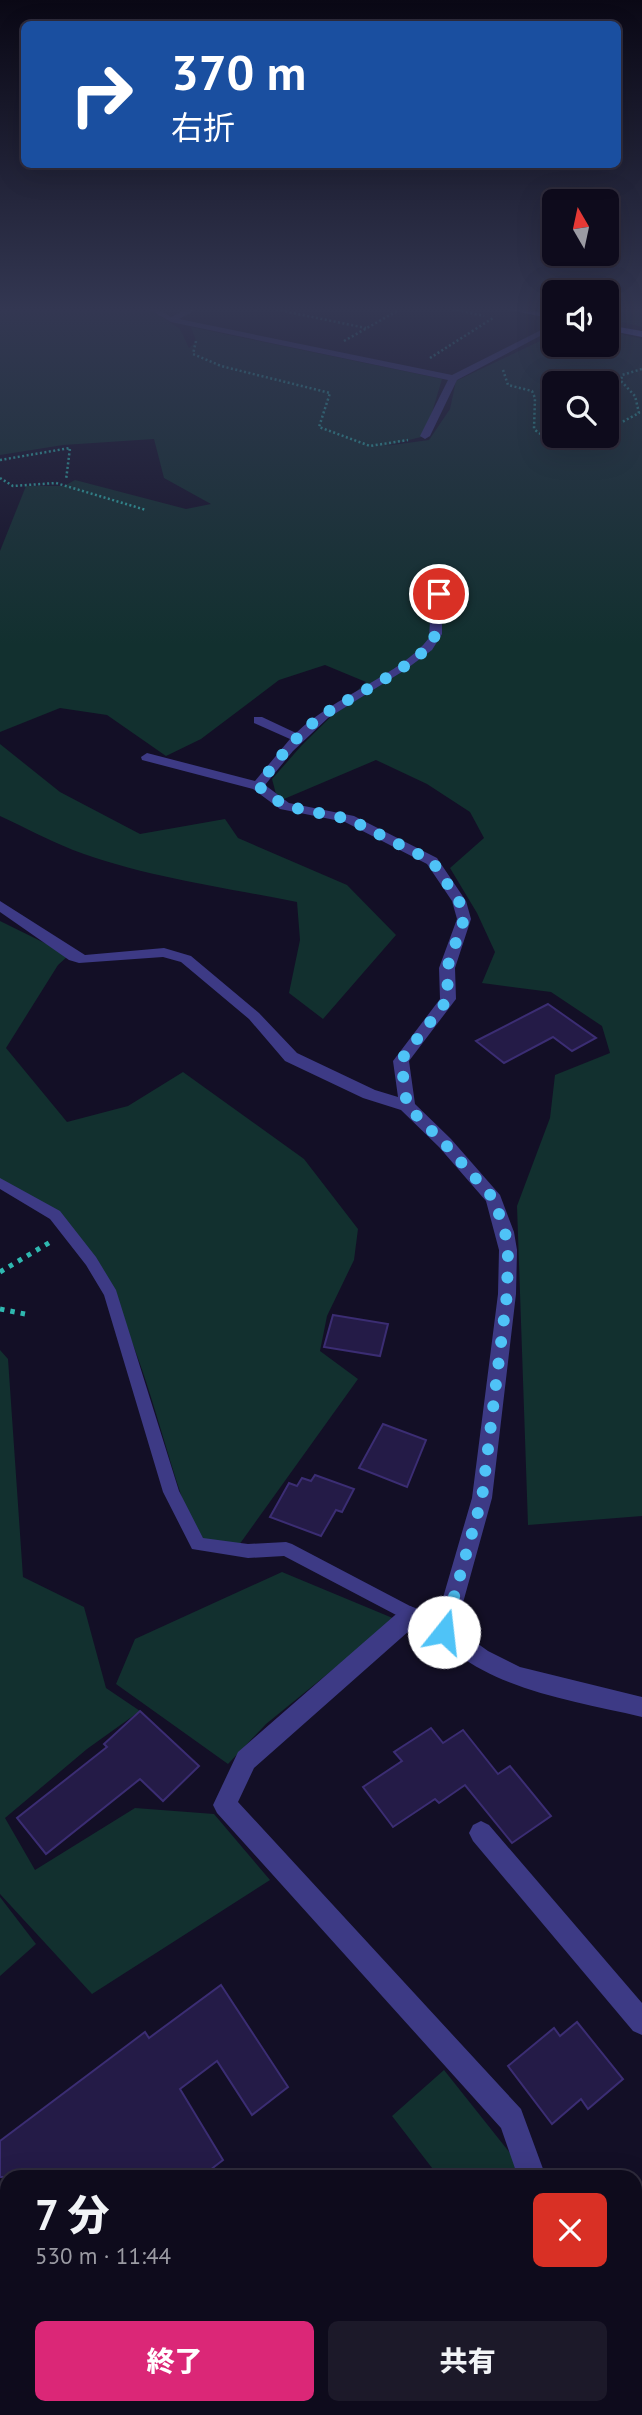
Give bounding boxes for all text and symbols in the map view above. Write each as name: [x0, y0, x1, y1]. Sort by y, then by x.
text: 370 m: [171, 40, 306, 104]
icon: right: [56, 49, 147, 140]
text: 右折: [171, 106, 235, 148]
north arrow: [542, 189, 620, 266]
map controls: [542, 189, 619, 448]
button: sound: [542, 280, 619, 357]
button: search: [542, 371, 619, 448]
pin: [409, 564, 469, 624]
icon: arrive: [420, 575, 458, 613]
position arrow: [407, 1595, 481, 1669]
text: 7 分: [35, 2187, 109, 2242]
button: close: [533, 2193, 607, 2267]
text: 530 m · 11:44: [35, 2241, 171, 2270]
button: 終了: [35, 2321, 314, 2401]
button: 共有: [328, 2321, 607, 2401]

